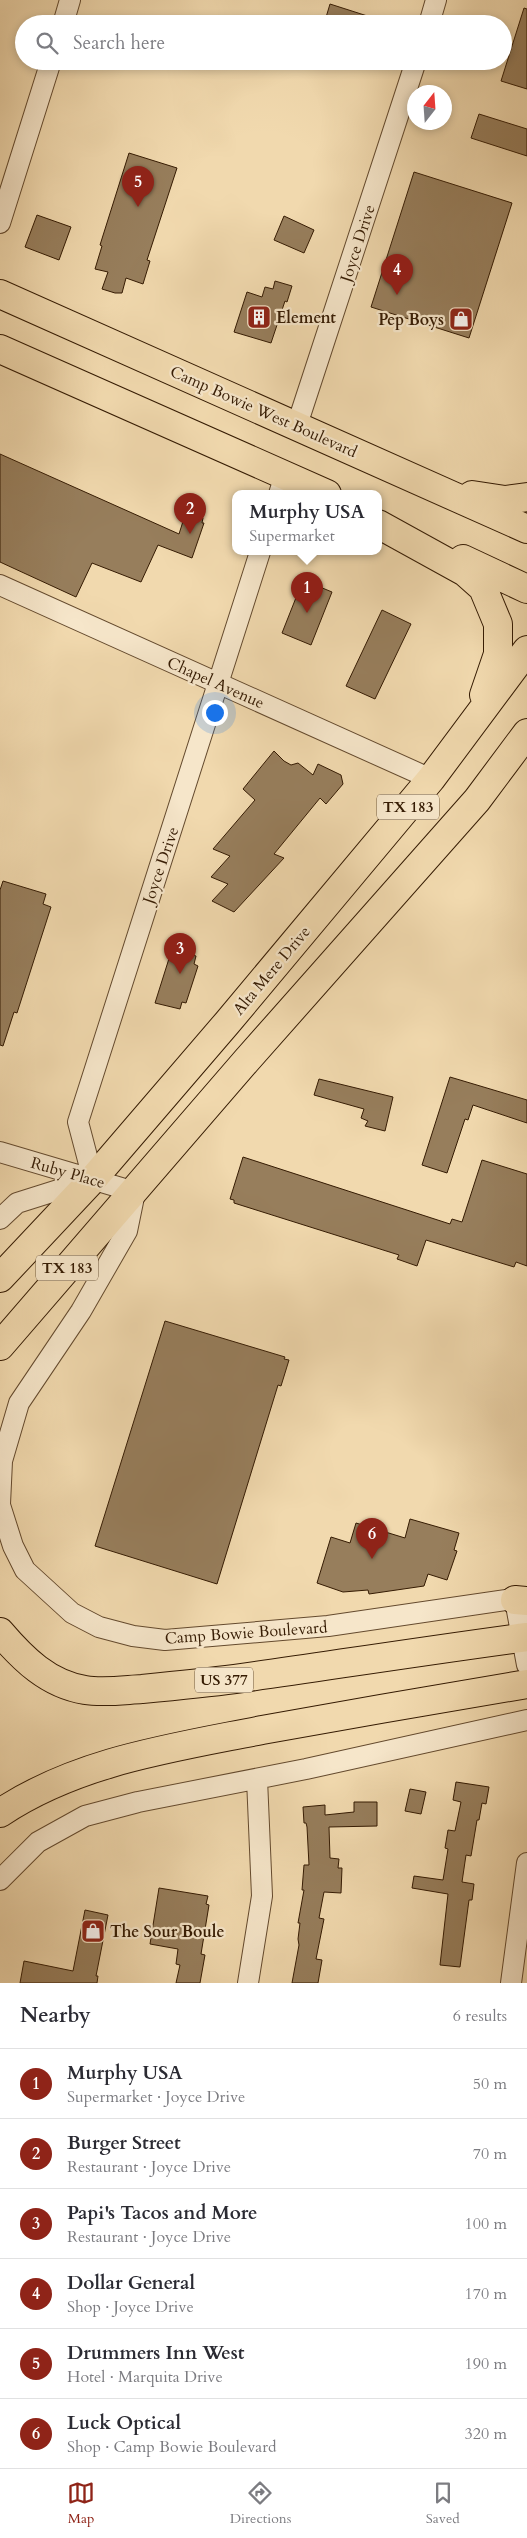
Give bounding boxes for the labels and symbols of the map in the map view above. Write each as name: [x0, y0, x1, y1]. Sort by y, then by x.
north arrow: [407, 85, 452, 130]
pin: 5: [122, 166, 154, 207]
street label: Joyce Drive: [334, 202, 381, 287]
pin: 4: [381, 254, 413, 295]
building icon: Element: [246, 304, 272, 330]
shop icon: Pep Boys: [448, 306, 474, 332]
place label: Element: [276, 307, 336, 329]
place label: Pep Boys: [378, 309, 444, 331]
street label: Camp Bowie West Boulevard: [167, 361, 361, 463]
pin: 2: [174, 493, 206, 534]
pin: 1: [291, 572, 323, 613]
street label: Chapel Avenue: [164, 652, 268, 714]
your location: [202, 700, 228, 726]
road number: TX 183: [377, 794, 439, 820]
street label: Joyce Drive: [137, 824, 184, 909]
street label: Alta Mere Drive: [228, 921, 316, 1020]
pin: 3: [164, 933, 196, 974]
street label: Ruby Place: [28, 1152, 107, 1194]
road number: TX 183: [36, 1256, 98, 1280]
pin: 6: [356, 1518, 388, 1559]
street label: Camp Bowie Boulevard: [164, 1616, 329, 1650]
road number: US 377: [195, 1668, 253, 1692]
shop icon: The Sour Boule: [80, 1918, 106, 1944]
place label: The Sour Boule: [110, 1921, 225, 1943]

